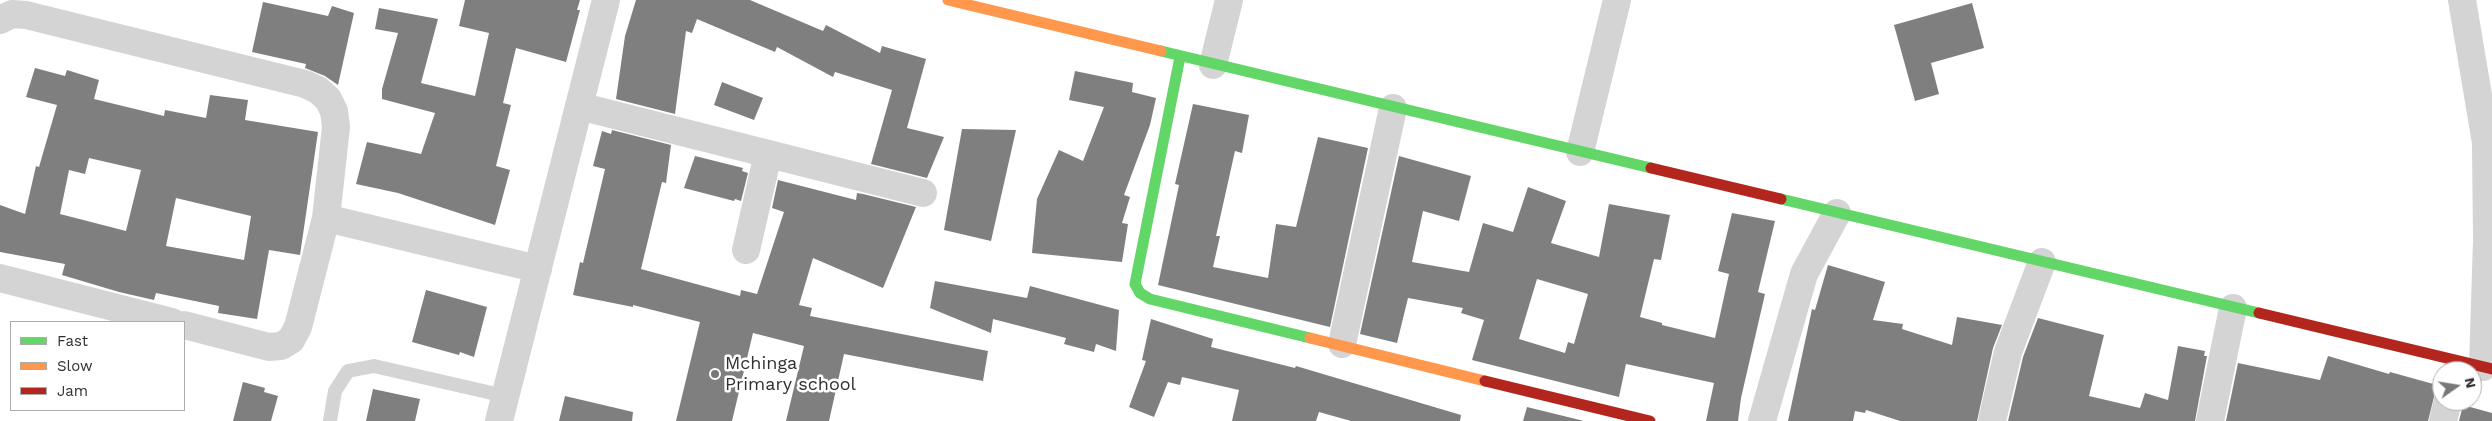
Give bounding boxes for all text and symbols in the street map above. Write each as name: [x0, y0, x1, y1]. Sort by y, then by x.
legend: [10, 321, 185, 411]
text: Fast: [57, 332, 88, 350]
place label: Mchinga Primary school: [725, 353, 856, 396]
text: Slow: [57, 357, 93, 375]
north arrow: [2432, 361, 2482, 411]
marker: Mchinga Primary school: [709, 368, 721, 380]
text: N: [2462, 376, 2480, 390]
text: Jam: [57, 382, 88, 400]

